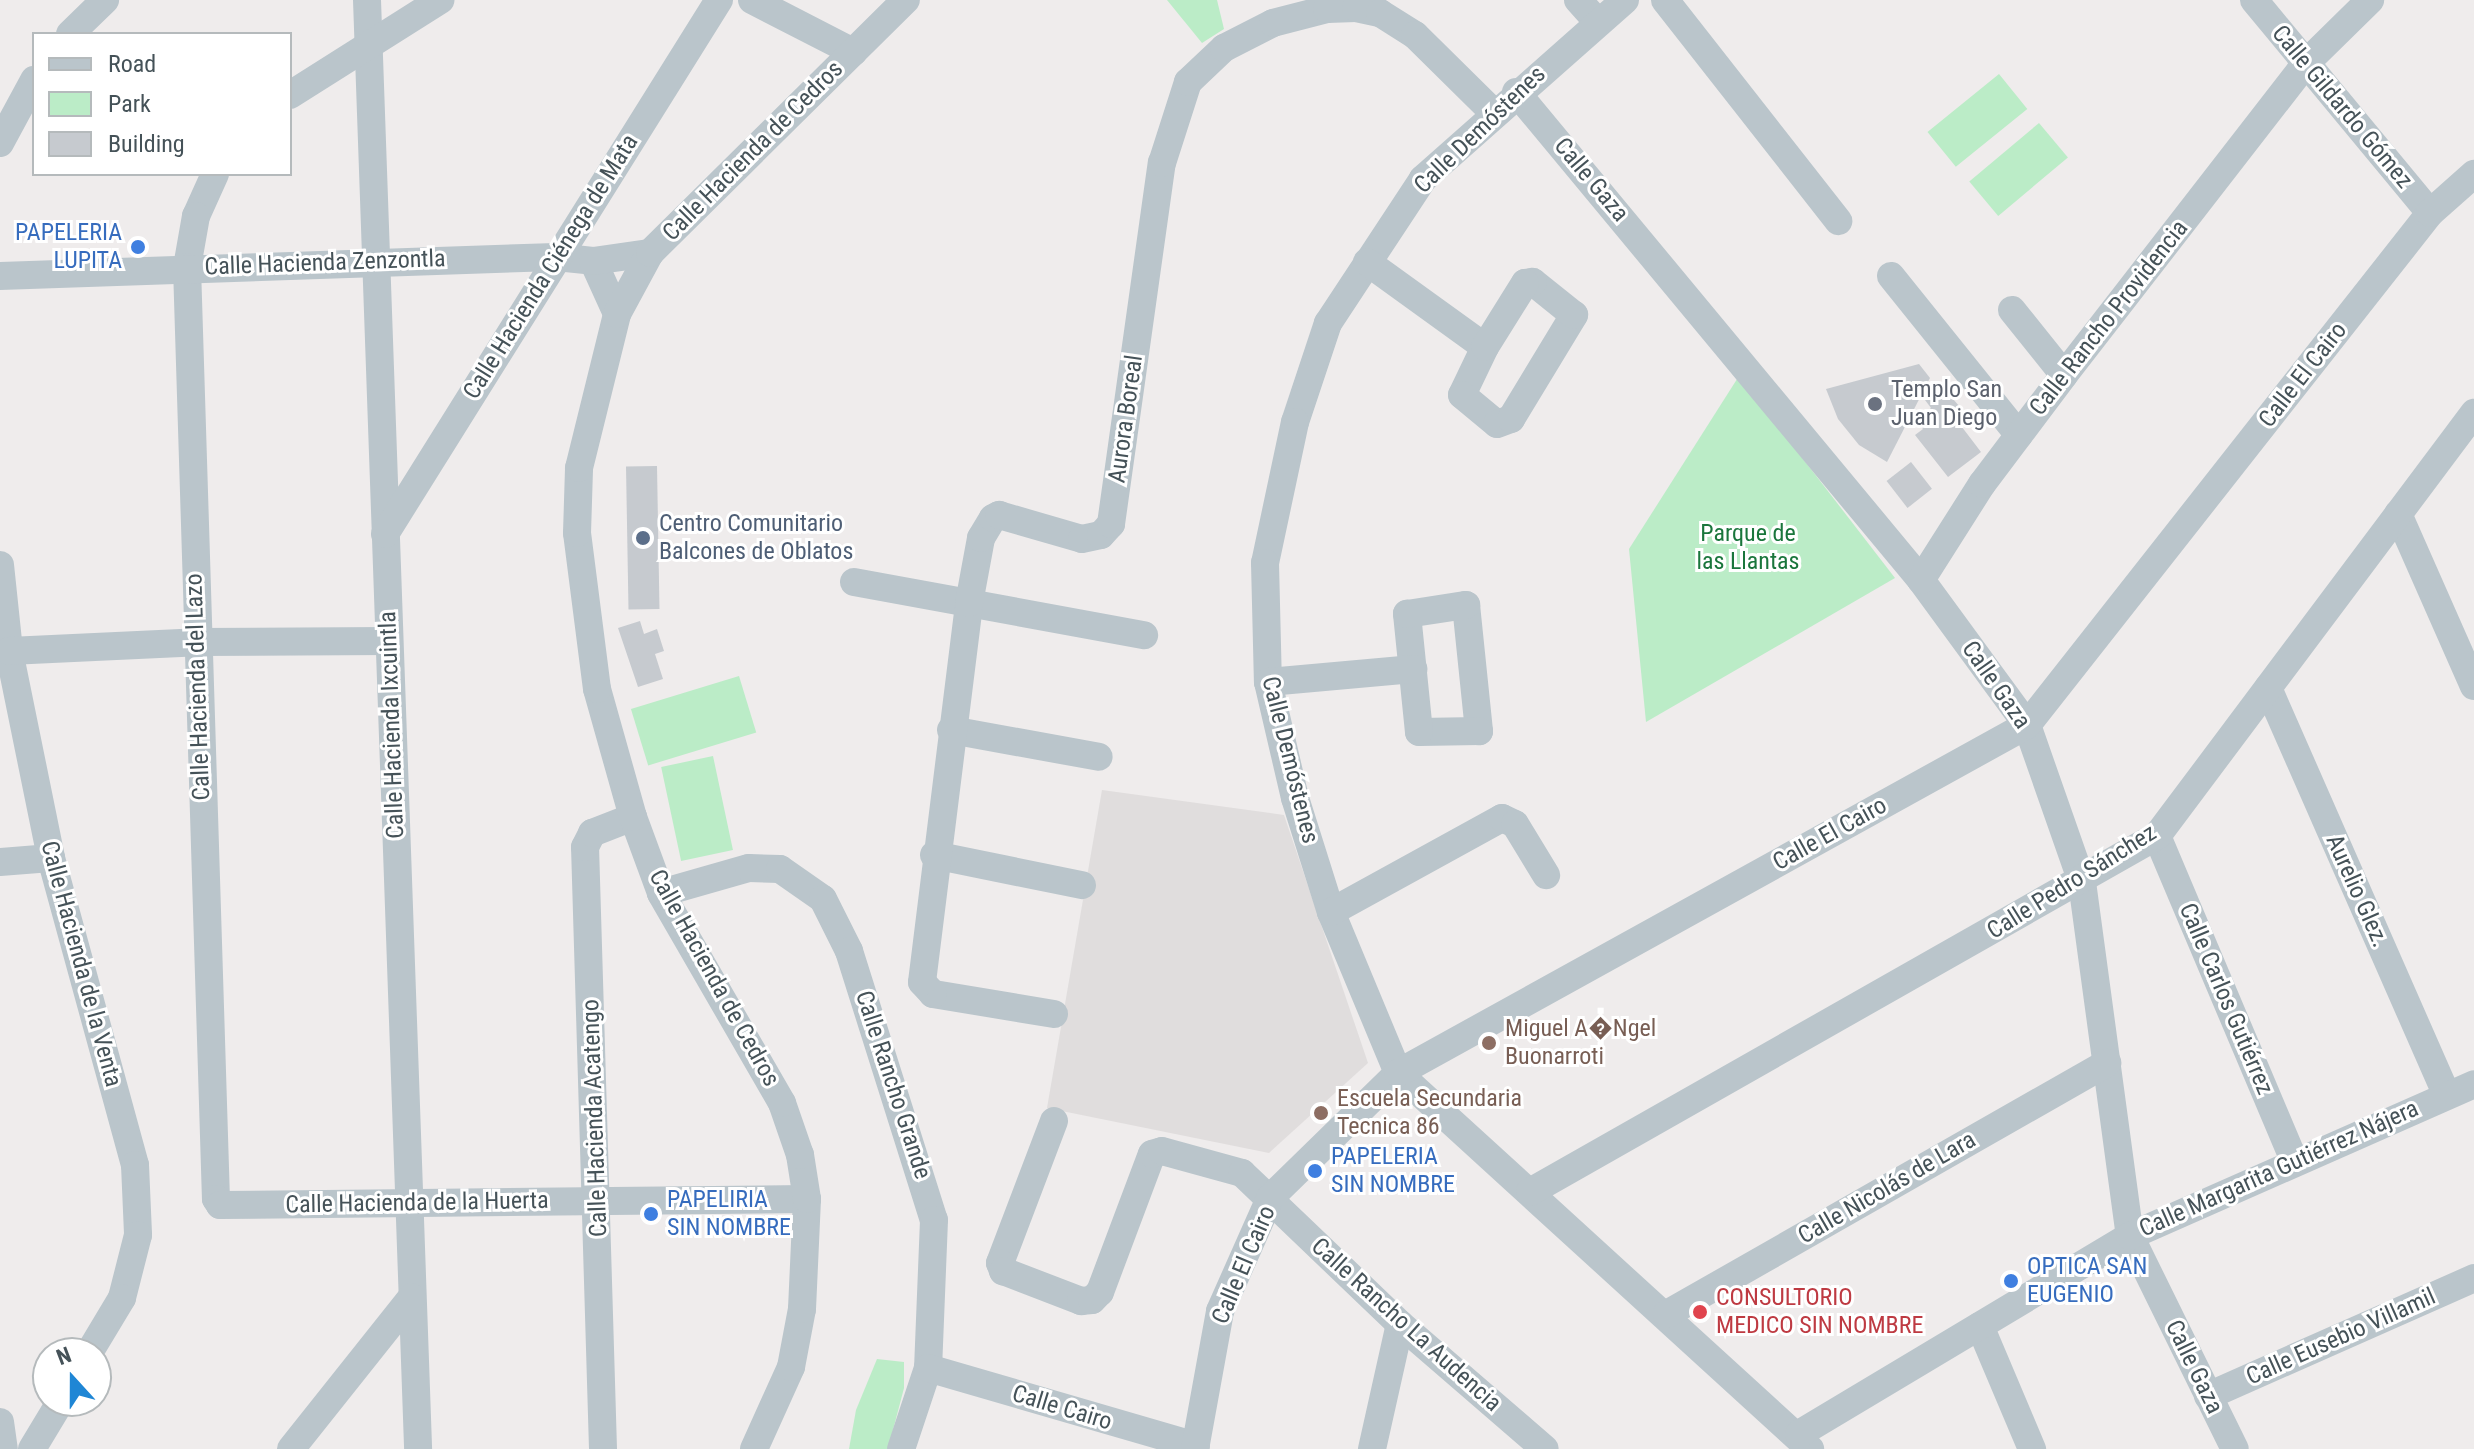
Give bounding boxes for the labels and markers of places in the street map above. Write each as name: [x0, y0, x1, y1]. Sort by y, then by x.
place label: PAPELERIA LUPITA: [15, 219, 122, 275]
marker: PAPELERIA LUPITA: [129, 238, 147, 256]
place label: Templo San Juan Diego: [1891, 376, 2002, 432]
marker: Templo San Juan Diego: [1866, 395, 1884, 413]
place label: Centro Comunitario Balcones de Oblatos: [659, 510, 853, 566]
marker: Centro Comunitario Balcones de Oblatos: [634, 529, 652, 547]
place label: Miguel A�Ngel Buonarroti: [1505, 1015, 1656, 1071]
marker: Miguel A�Ngel Buonarroti: [1480, 1034, 1498, 1052]
place label: Escuela Secundaria Tecnica 86: [1337, 1085, 1522, 1141]
marker: Escuela Secundaria Tecnica 86: [1312, 1104, 1330, 1122]
place label: PAPELERIA SIN NOMBRE: [1331, 1143, 1455, 1199]
marker: PAPELERIA SIN NOMBRE: [1306, 1162, 1324, 1180]
place label: PAPELIRIA SIN NOMBRE: [667, 1186, 791, 1242]
marker: PAPELIRIA SIN NOMBRE: [642, 1205, 660, 1223]
place label: OPTICA SAN EUGENIO: [2027, 1253, 2147, 1309]
marker: OPTICA SAN EUGENIO: [2002, 1272, 2020, 1290]
place label: CONSULTORIO MEDICO SIN NOMBRE: [1716, 1284, 1923, 1340]
marker: CONSULTORIO MEDICO SIN NOMBRE: [1691, 1303, 1709, 1321]

